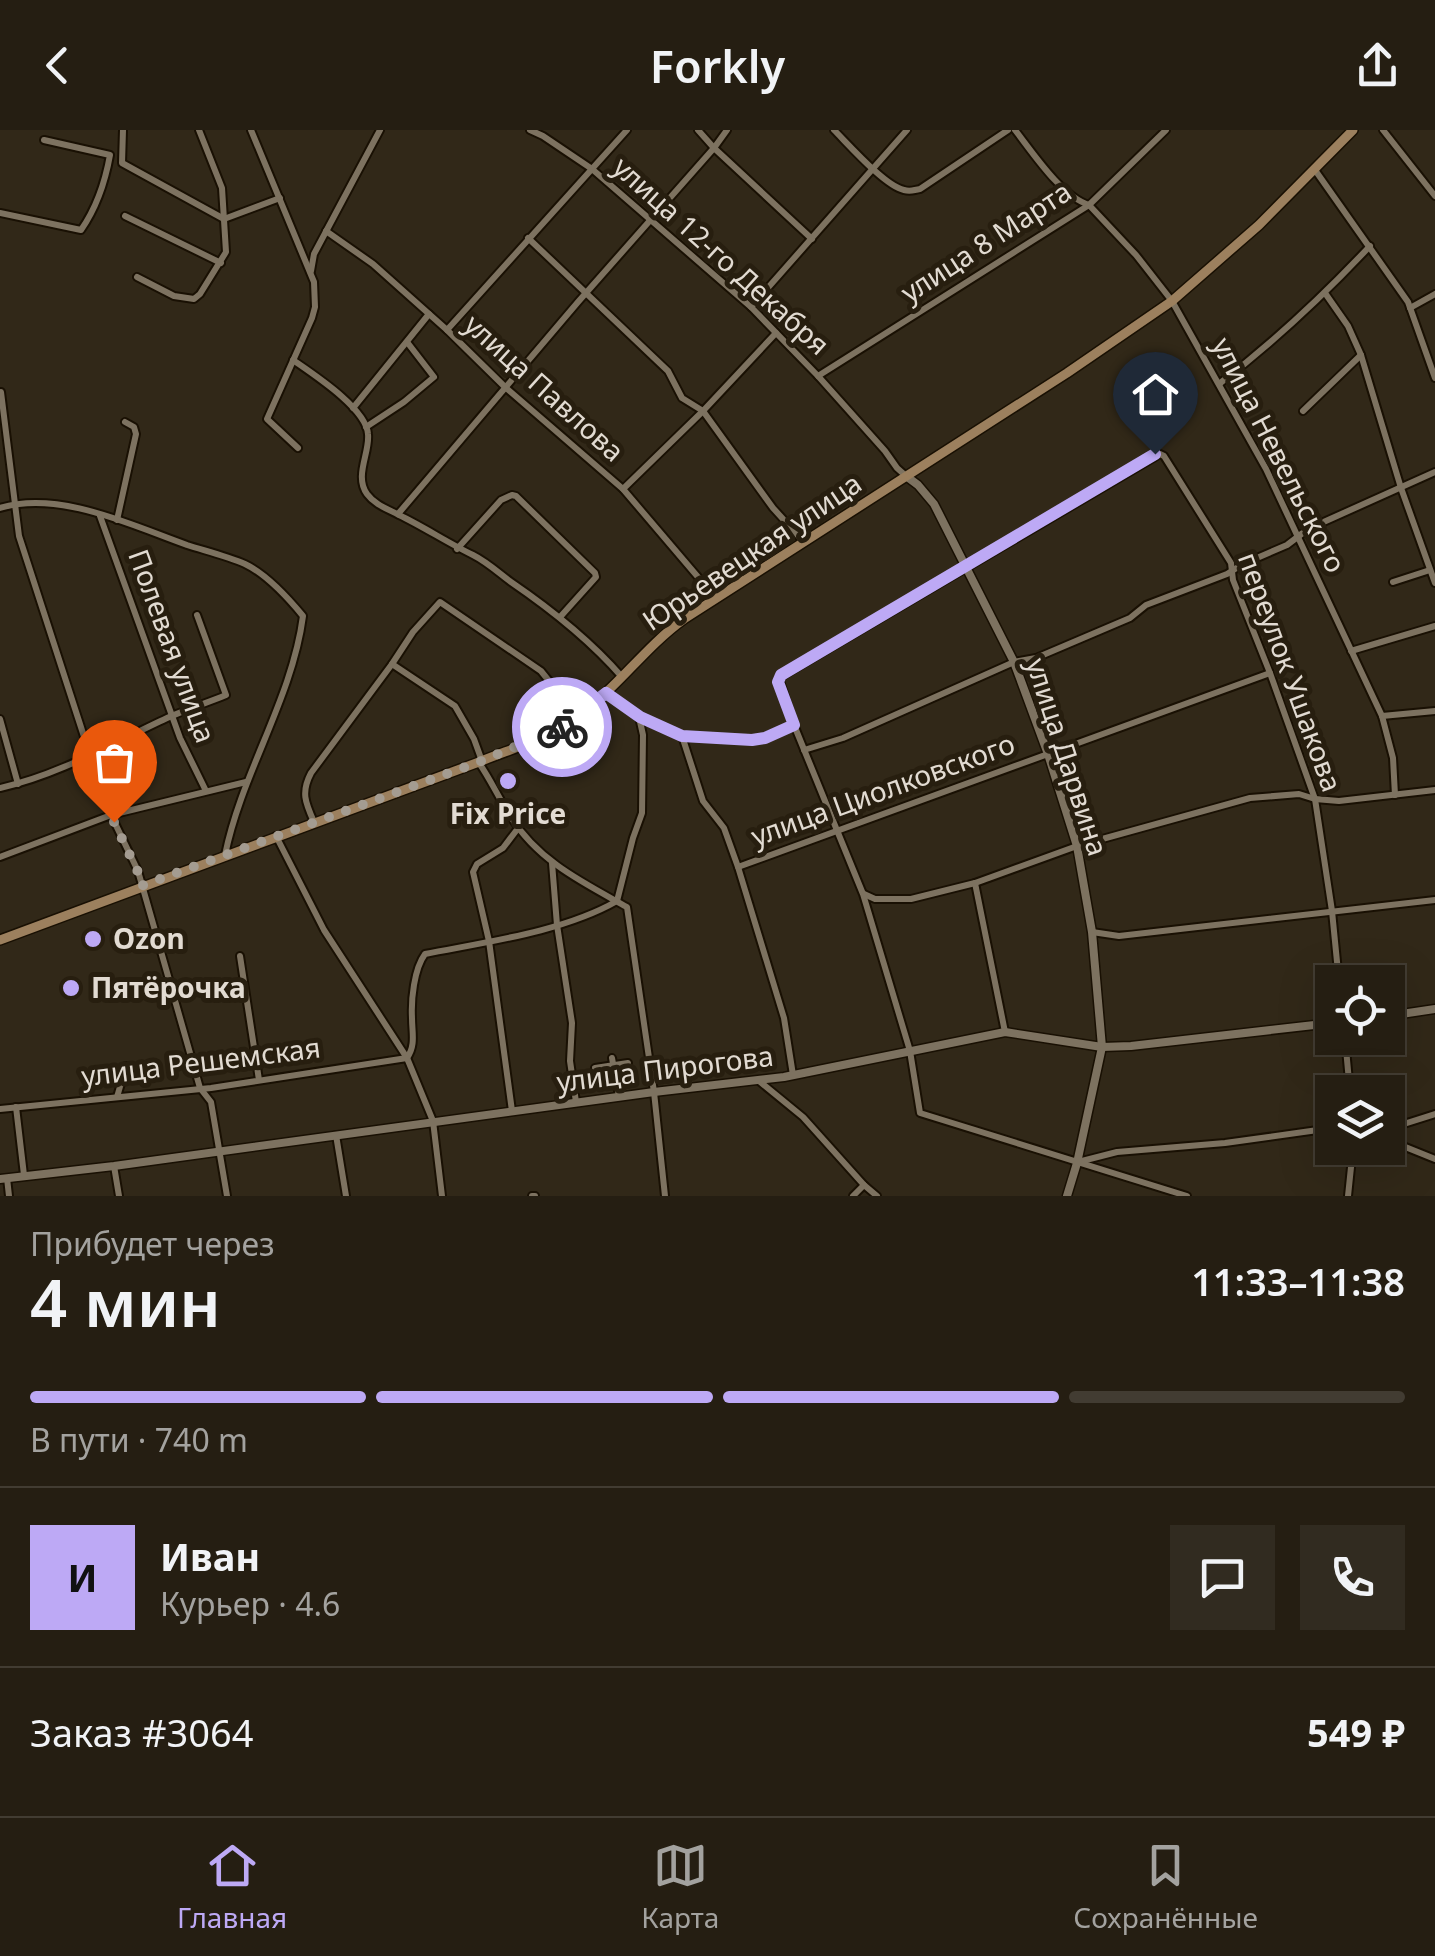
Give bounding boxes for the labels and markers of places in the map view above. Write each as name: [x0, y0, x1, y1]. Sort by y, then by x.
pin: [1113, 352, 1198, 455]
pin: [72, 720, 157, 823]
marker: Fix Price: [497, 770, 519, 792]
place label: Fix Price: [450, 794, 566, 832]
place label: Ozon: [113, 919, 185, 957]
marker: Ozon: [82, 928, 104, 950]
place label: Пятёрочка: [91, 968, 246, 1006]
marker: Пятёрочка: [60, 977, 82, 999]

